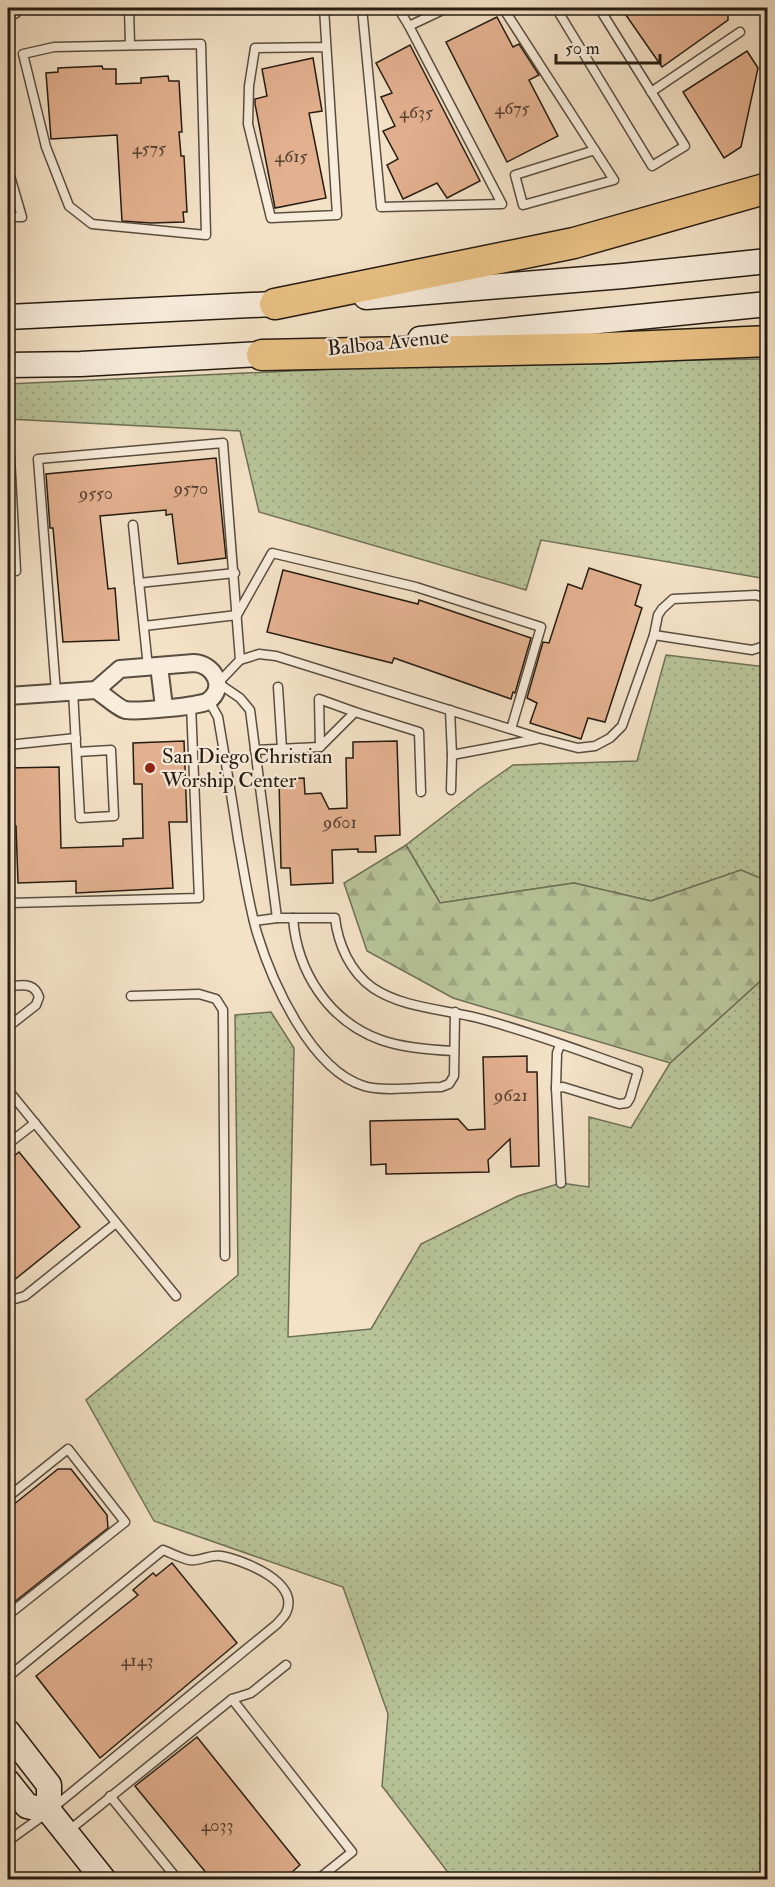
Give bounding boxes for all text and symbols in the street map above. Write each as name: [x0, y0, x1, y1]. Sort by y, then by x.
scale bar: [556, 27, 660, 65]
text: 50 m: [565, 37, 600, 60]
house number: 4675: [495, 97, 530, 120]
house number: 4635: [399, 101, 433, 124]
house number: 4575: [132, 137, 166, 160]
house number: 4615: [275, 145, 308, 168]
street label: Balboa Avenue: [326, 323, 450, 362]
house number: 9570: [172, 477, 208, 500]
house number: 9550: [77, 482, 113, 505]
place label: San Diego Christian Worship Center: [161, 743, 333, 794]
marker: San Diego Christian Worship Center: [143, 761, 157, 775]
house number: 9601: [321, 811, 357, 834]
house number: 9621: [492, 1084, 528, 1107]
house number: 4143: [121, 1649, 153, 1672]
house number: 4033: [201, 1814, 233, 1837]

